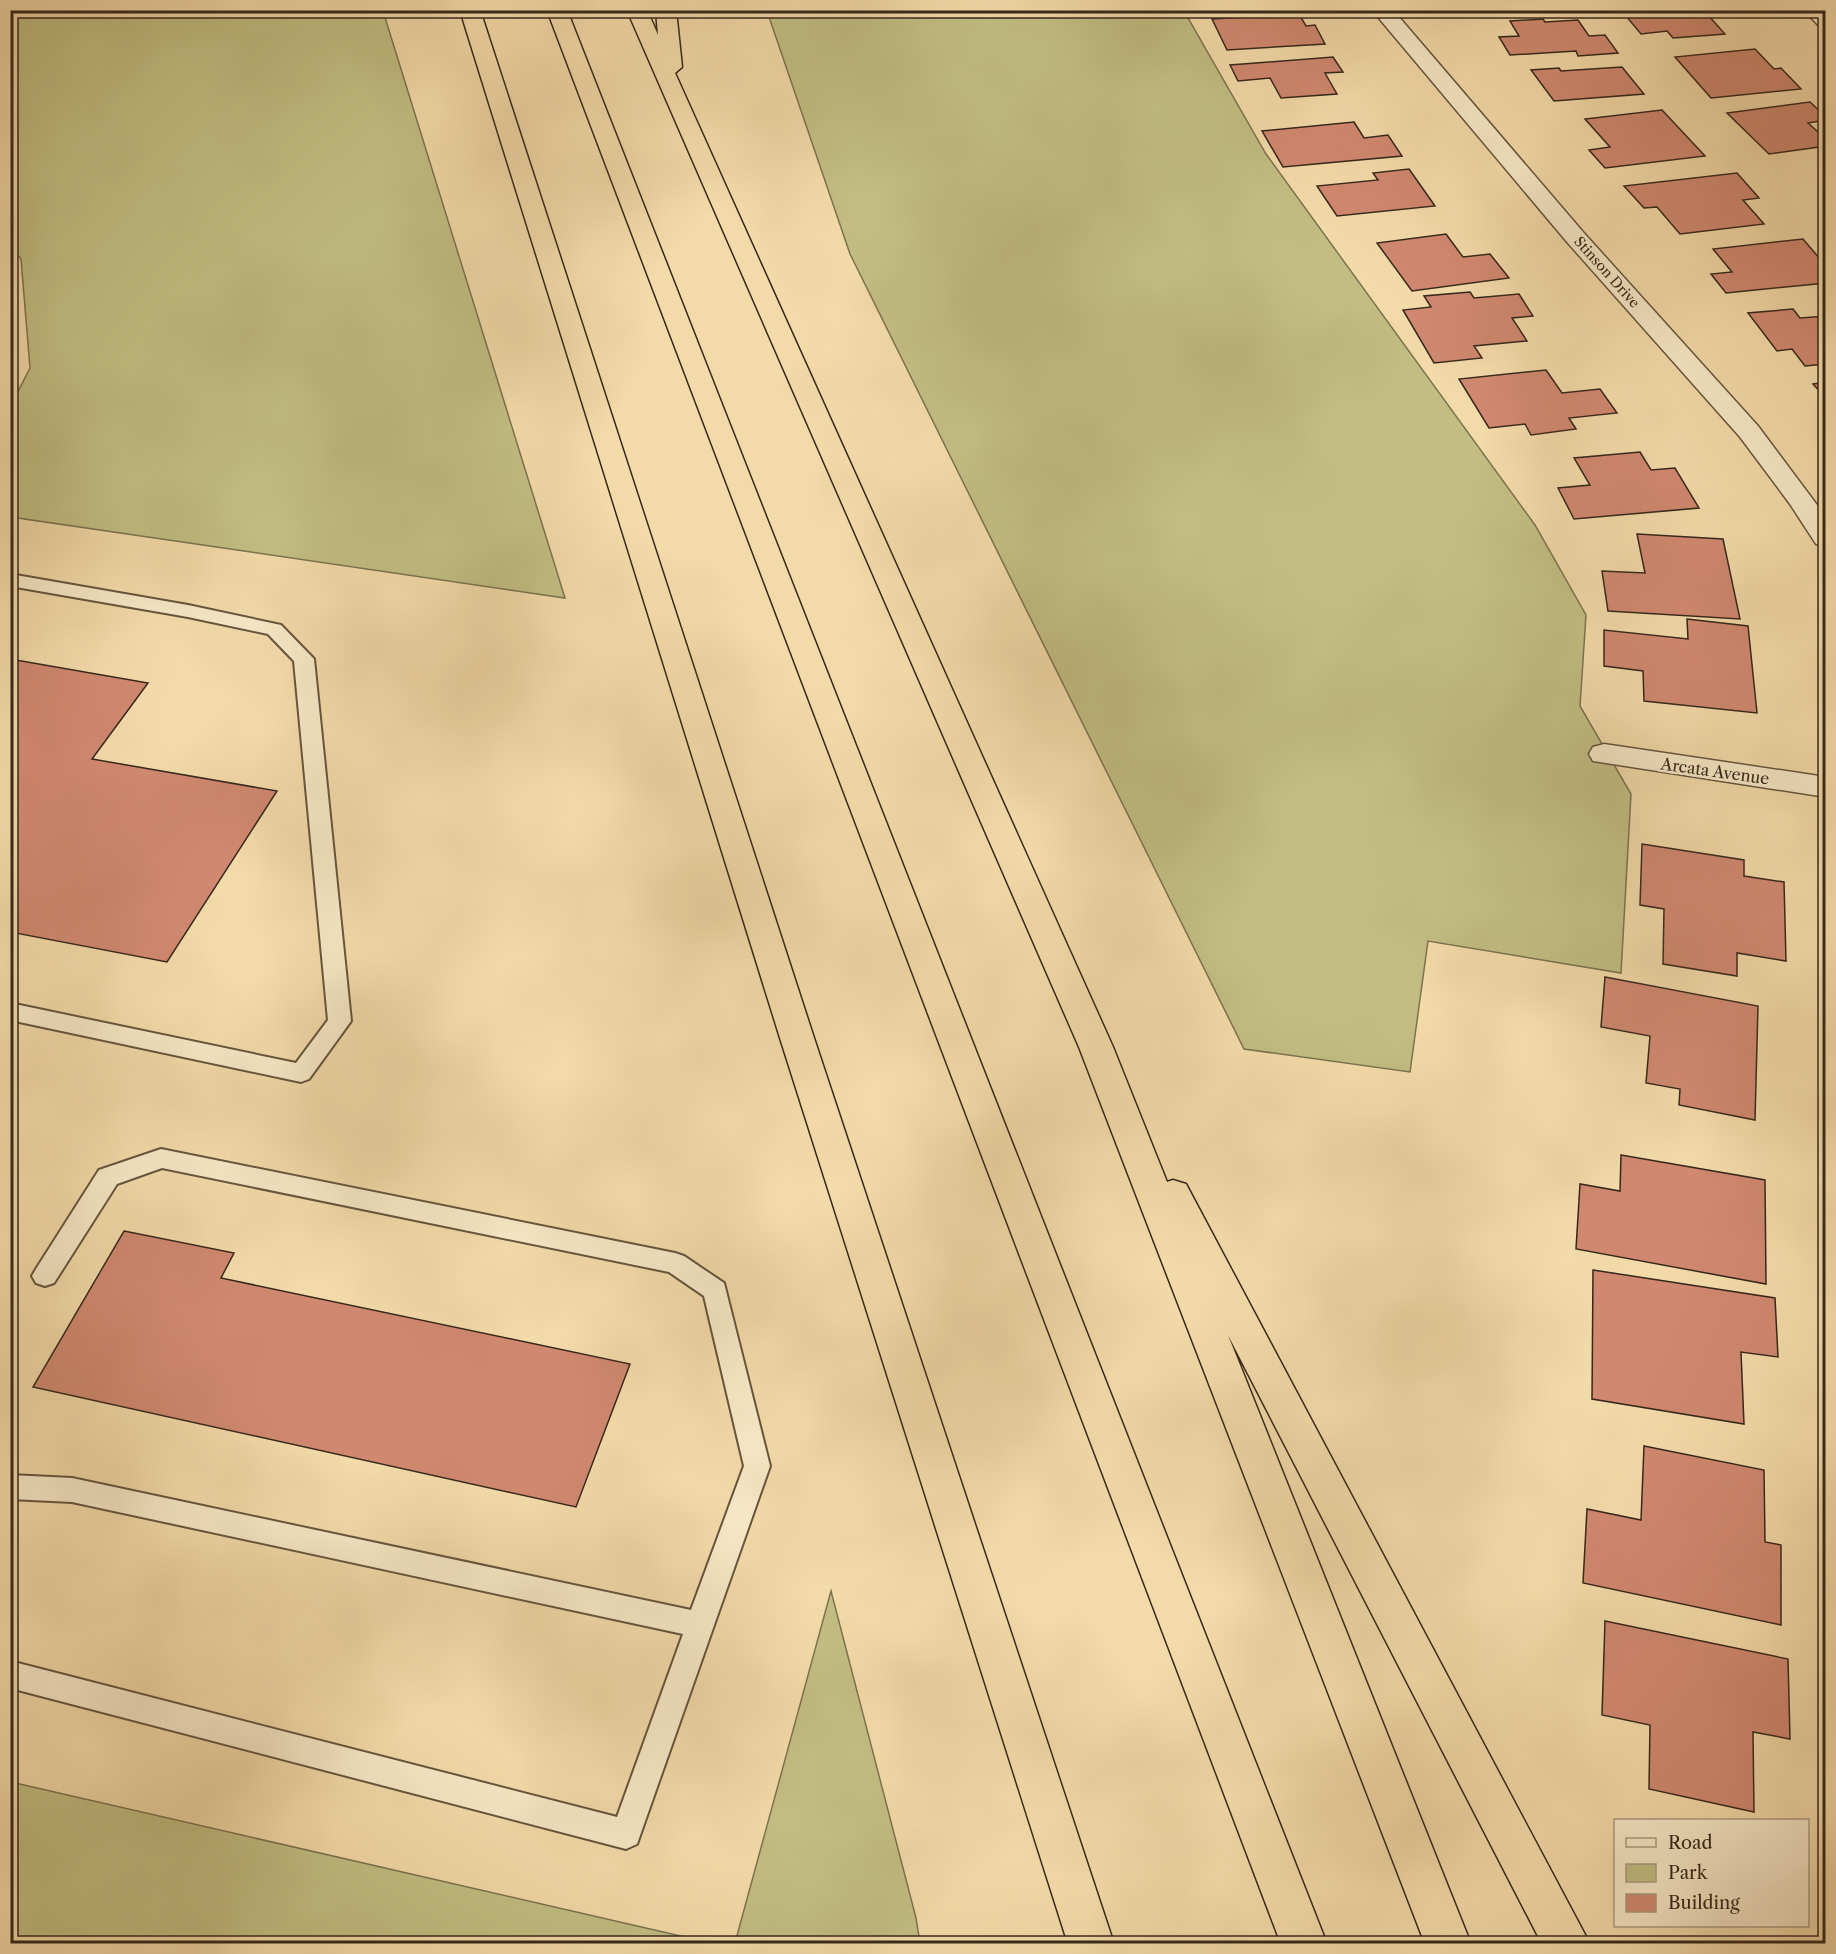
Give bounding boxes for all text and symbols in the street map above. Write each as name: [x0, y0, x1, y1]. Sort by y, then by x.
street label: Stinson Drive: [1570, 233, 1644, 312]
street label: Arcata Avenue: [1658, 753, 1771, 789]
legend: [1614, 1819, 1809, 1927]
text: Road: [1668, 1832, 1713, 1854]
text: Park: [1668, 1862, 1709, 1884]
text: Building: [1668, 1892, 1740, 1914]

